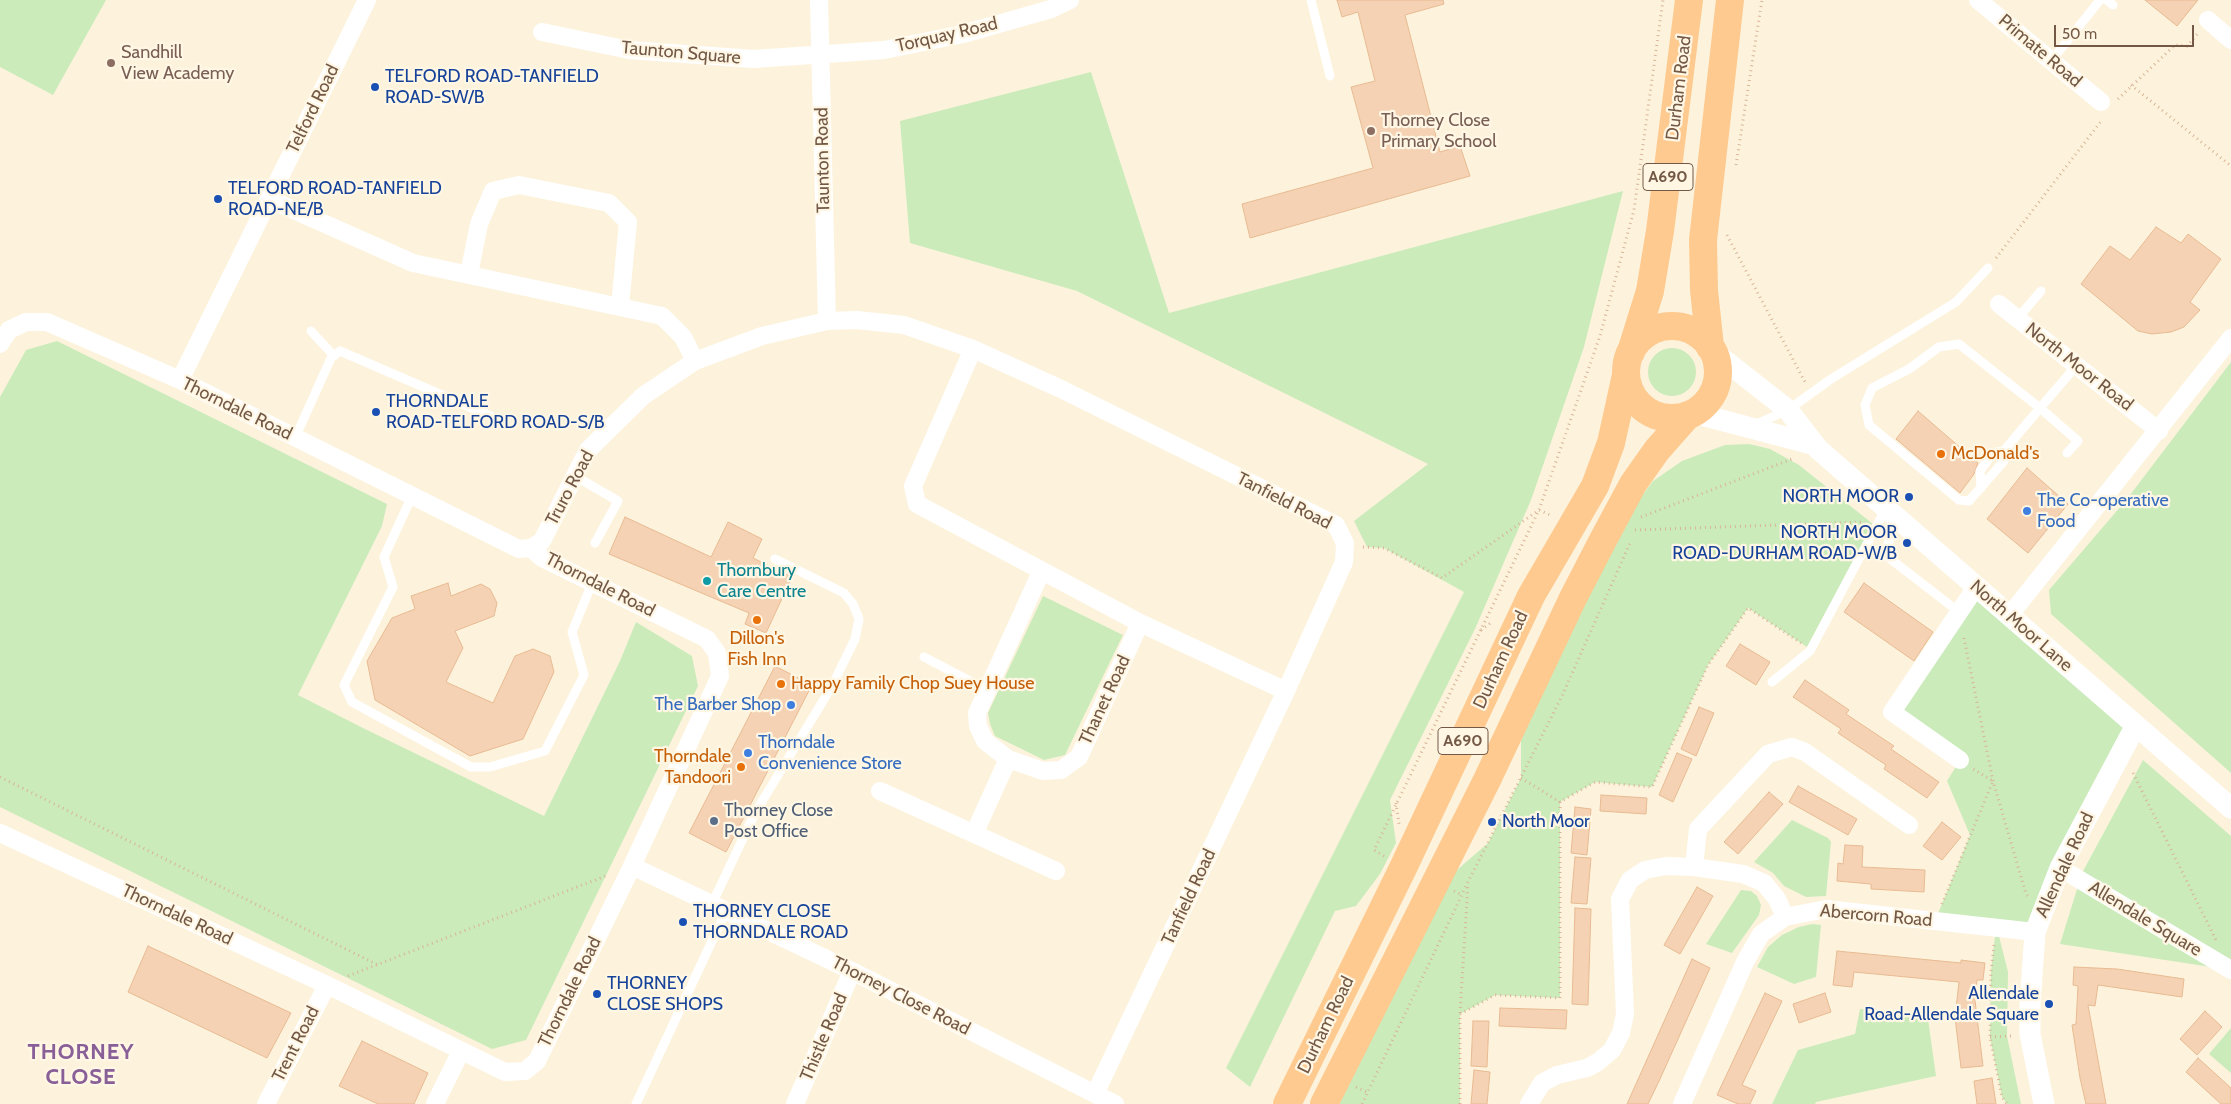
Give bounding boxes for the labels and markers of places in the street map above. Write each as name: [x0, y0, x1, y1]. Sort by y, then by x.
place label: Sandhill View Academy: [121, 42, 234, 84]
marker: Sandhill View Academy: [105, 57, 117, 69]
place label: TELFORD ROAD-TANFIELD ROAD-SW/B: [385, 66, 599, 108]
marker: TELFORD ROAD-TANFIELD ROAD-SW/B: [369, 81, 381, 93]
place label: Thorney Close Primary School: [1381, 110, 1496, 152]
marker: Thorney Close Primary School: [1365, 125, 1377, 137]
place label: TELFORD ROAD-TANFIELD ROAD-NE/B: [228, 178, 442, 220]
marker: TELFORD ROAD-TANFIELD ROAD-NE/B: [212, 193, 224, 205]
place label: THORNDALE ROAD-TELFORD ROAD-S/B: [386, 391, 604, 434]
marker: THORNDALE ROAD-TELFORD ROAD-S/B: [370, 406, 382, 418]
place label: McDonald's: [1951, 443, 2039, 465]
marker: McDonald's: [1935, 448, 1947, 460]
place label: NORTH MOOR: [1782, 486, 1899, 508]
place label: The Co-operative Food: [2037, 490, 2169, 532]
marker: NORTH MOOR: [1903, 491, 1915, 503]
marker: The Co-operative Food: [2021, 505, 2033, 517]
place label: NORTH MOOR ROAD-DURHAM ROAD-W/B: [1672, 522, 1897, 564]
marker: NORTH MOOR ROAD-DURHAM ROAD-W/B: [1901, 537, 1913, 549]
place label: Thornbury Care Centre: [717, 560, 806, 602]
marker: Thornbury Care Centre: [701, 575, 713, 587]
marker: Dillon's Fish Inn: [751, 614, 763, 626]
place label: Dillon's Fish Inn: [728, 628, 786, 670]
place label: Happy Family Chop Suey House: [791, 673, 1034, 695]
marker: Happy Family Chop Suey House: [775, 678, 787, 690]
place label: The Barber Shop: [654, 694, 781, 716]
marker: The Barber Shop: [785, 699, 797, 711]
place label: Thorndale Convenience Store: [758, 732, 902, 774]
place label: Thorndale Tandoori: [654, 746, 731, 789]
marker: Thorndale Convenience Store: [742, 747, 754, 759]
marker: Thorndale Tandoori: [735, 761, 747, 773]
place label: Thorney Close Post Office: [724, 800, 833, 842]
place label: North Moor: [1502, 811, 1590, 833]
marker: Thorney Close Post Office: [708, 815, 720, 827]
marker: North Moor: [1486, 816, 1498, 828]
place label: THORNEY CLOSE THORNDALE ROAD: [693, 901, 848, 944]
marker: THORNEY CLOSE THORNDALE ROAD: [677, 916, 689, 928]
place label: THORNEY CLOSE SHOPS: [607, 973, 723, 1016]
place label: Allendale Road-Allendale Square: [1864, 983, 2039, 1026]
marker: THORNEY CLOSE SHOPS: [591, 988, 603, 1000]
marker: Allendale Road-Allendale Square: [2043, 998, 2055, 1010]

